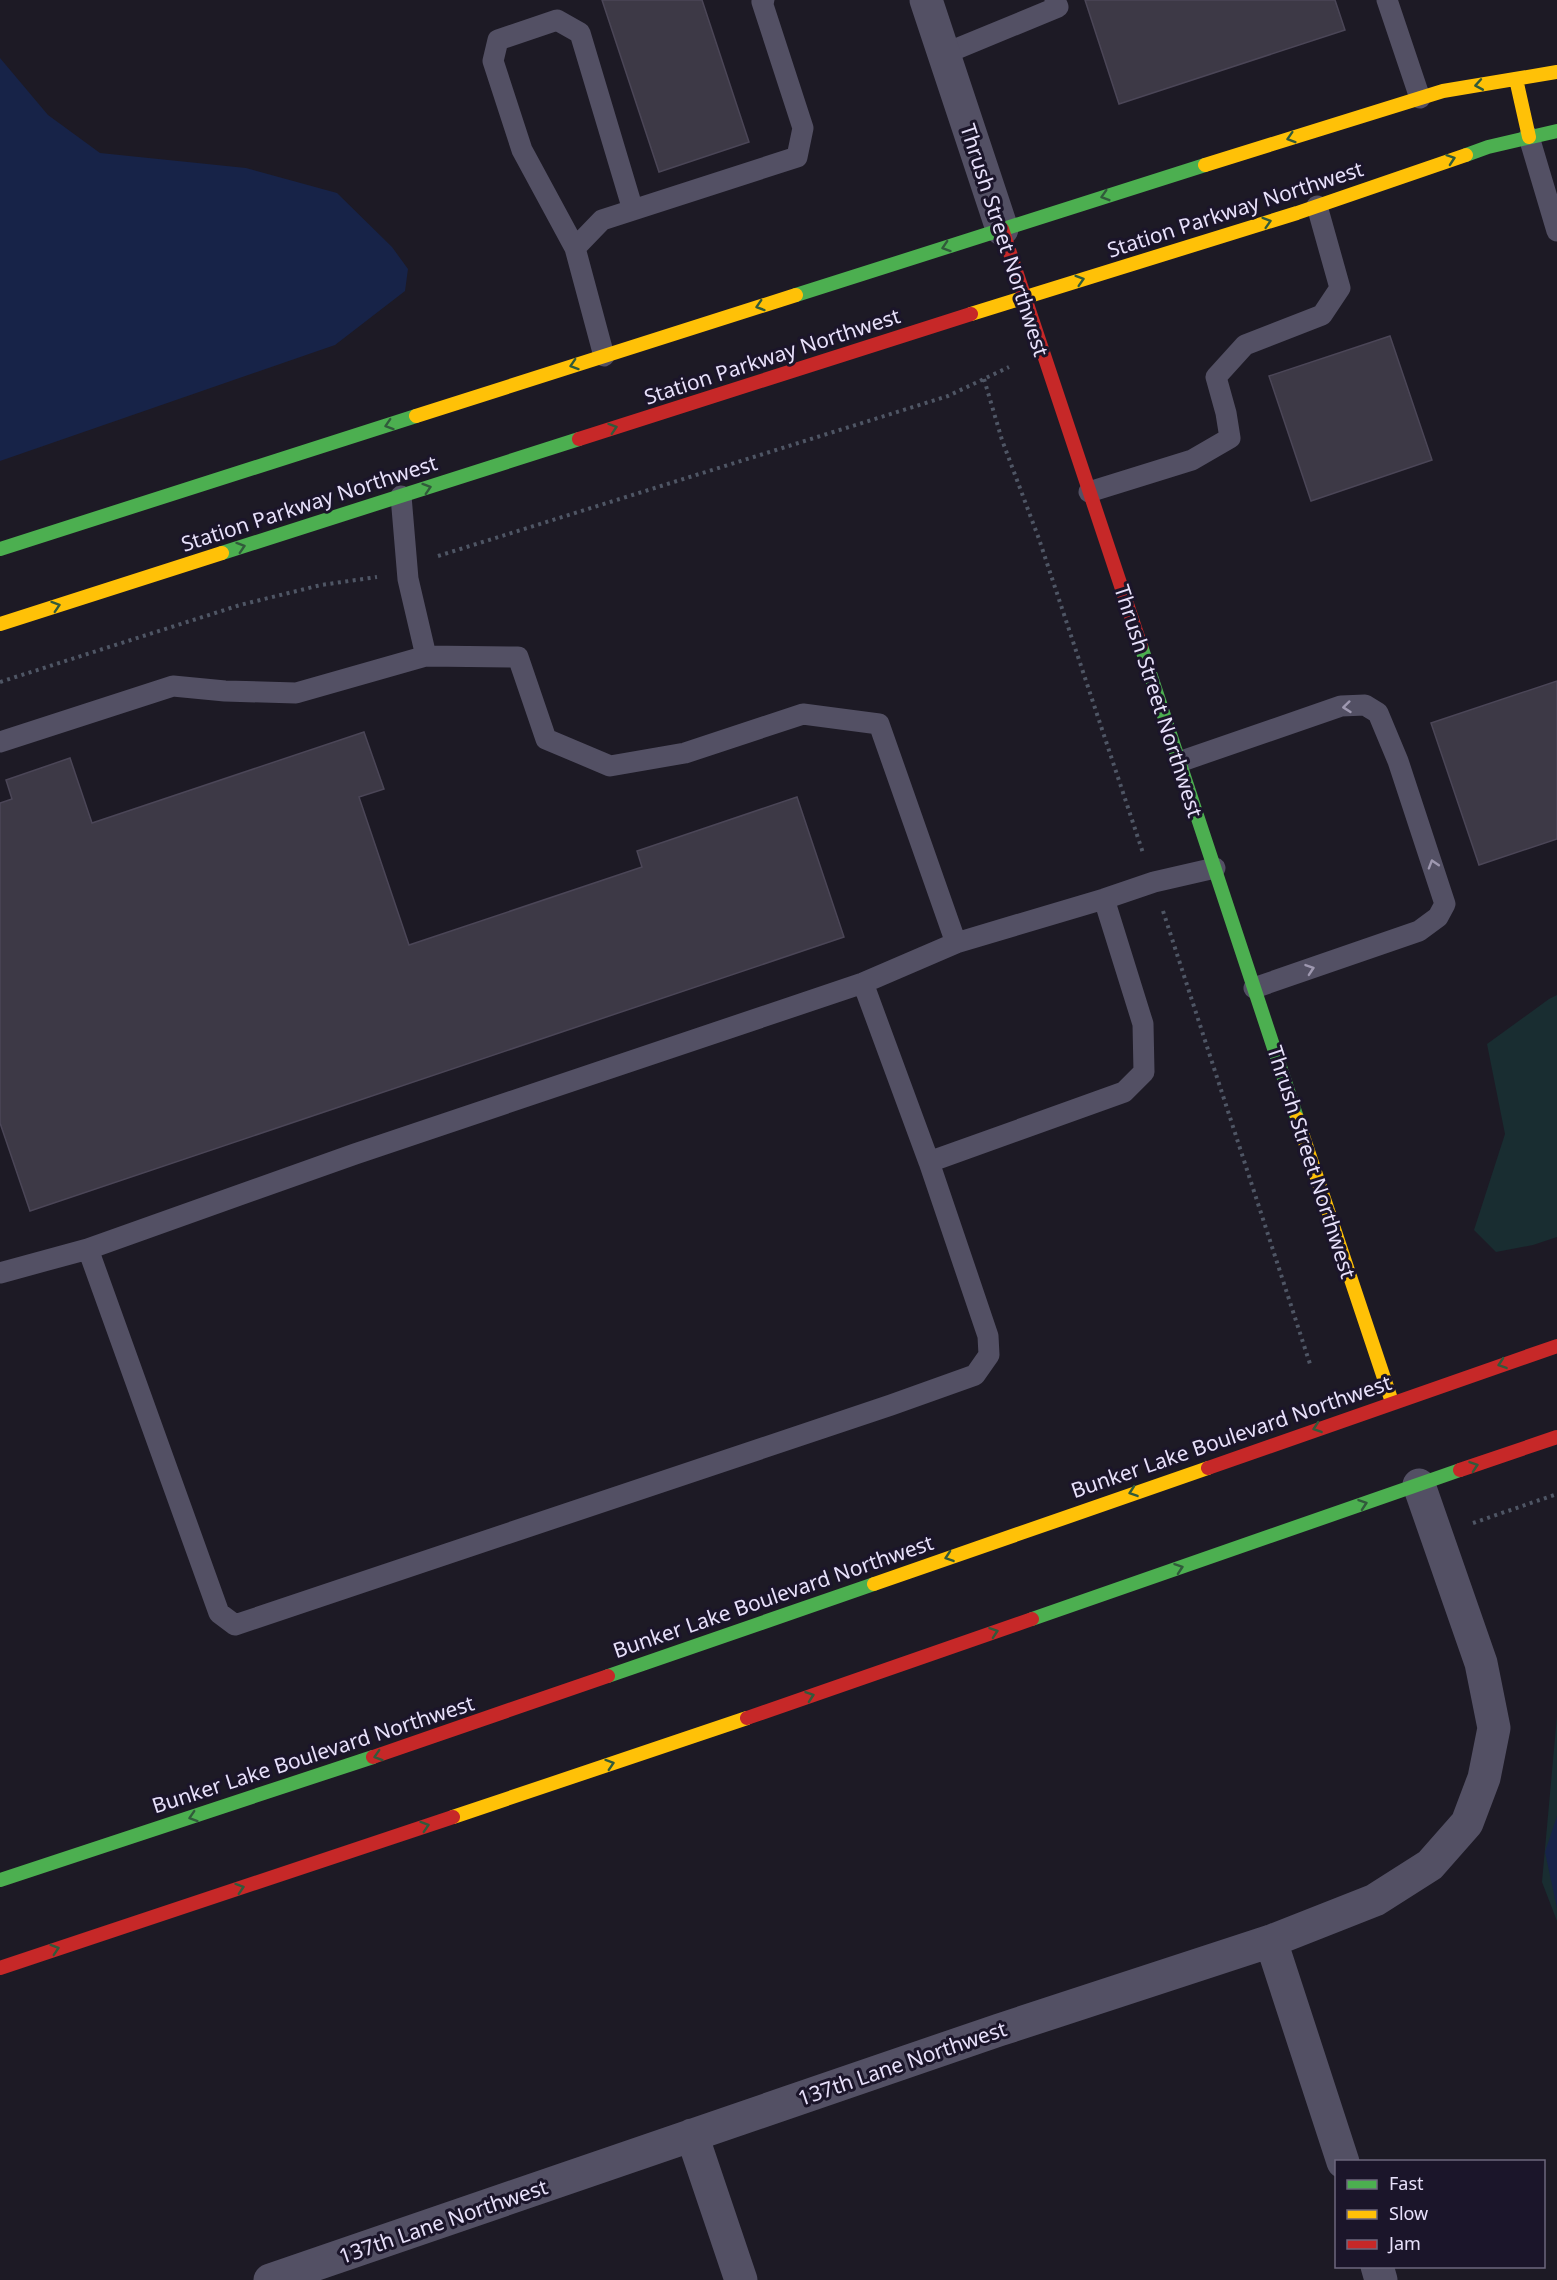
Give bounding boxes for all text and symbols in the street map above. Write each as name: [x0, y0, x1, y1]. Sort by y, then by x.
one-way arrow: [1474, 78, 1484, 91]
street label: Thrush Street Northwest: [954, 120, 1056, 360]
one-way arrow: [1286, 131, 1297, 143]
street label: Station Parkway Northwest: [1103, 154, 1367, 264]
one-way arrow: [1445, 154, 1456, 167]
one-way arrow: [1100, 189, 1111, 202]
one-way arrow: [1261, 217, 1272, 229]
one-way arrow: [941, 240, 952, 252]
one-way arrow: [1074, 275, 1085, 287]
one-way arrow: [755, 299, 766, 311]
street label: Station Parkway Northwest: [640, 301, 904, 411]
one-way arrow: [569, 358, 580, 371]
one-way arrow: [384, 417, 395, 430]
one-way arrow: [607, 423, 618, 435]
street label: Station Parkway Northwest: [177, 448, 441, 558]
one-way arrow: [421, 482, 432, 495]
one-way arrow: [235, 542, 246, 554]
street label: Thrush Street Northwest: [1108, 581, 1210, 821]
one-way arrow: [50, 601, 61, 613]
one-way arrow: [1342, 700, 1351, 713]
one-way arrow: [1428, 860, 1440, 870]
one-way arrow: [1304, 963, 1315, 976]
street label: Thrush Street Northwest: [1261, 1042, 1363, 1282]
one-way arrow: [1497, 1357, 1508, 1370]
street label: Bunker Lake Boulevard Northwest: [1067, 1368, 1395, 1504]
one-way arrow: [1312, 1420, 1323, 1433]
one-way arrow: [1468, 1460, 1479, 1473]
one-way arrow: [1128, 1485, 1139, 1498]
one-way arrow: [1357, 1499, 1368, 1512]
street label: Bunker Lake Boulevard Northwest: [609, 1528, 937, 1664]
one-way arrow: [944, 1549, 955, 1562]
one-way arrow: [1173, 1563, 1184, 1576]
one-way arrow: [989, 1627, 999, 1640]
street label: Bunker Lake Boulevard Northwest: [148, 1688, 478, 1819]
one-way arrow: [804, 1691, 815, 1704]
one-way arrow: [373, 1748, 384, 1761]
one-way arrow: [604, 1759, 615, 1772]
one-way arrow: [188, 1809, 199, 1822]
one-way arrow: [419, 1821, 430, 1833]
one-way arrow: [235, 1882, 245, 1895]
one-way arrow: [50, 1944, 60, 1957]
street label: 137th Lane Northwest: [794, 2014, 1010, 2112]
legend: [1335, 2160, 1545, 2268]
text: Fast: [1389, 2171, 1424, 2195]
street label: 137th Lane Northwest: [335, 2172, 551, 2270]
text: Slow: [1389, 2201, 1428, 2225]
text: Jam: [1387, 2231, 1421, 2255]

